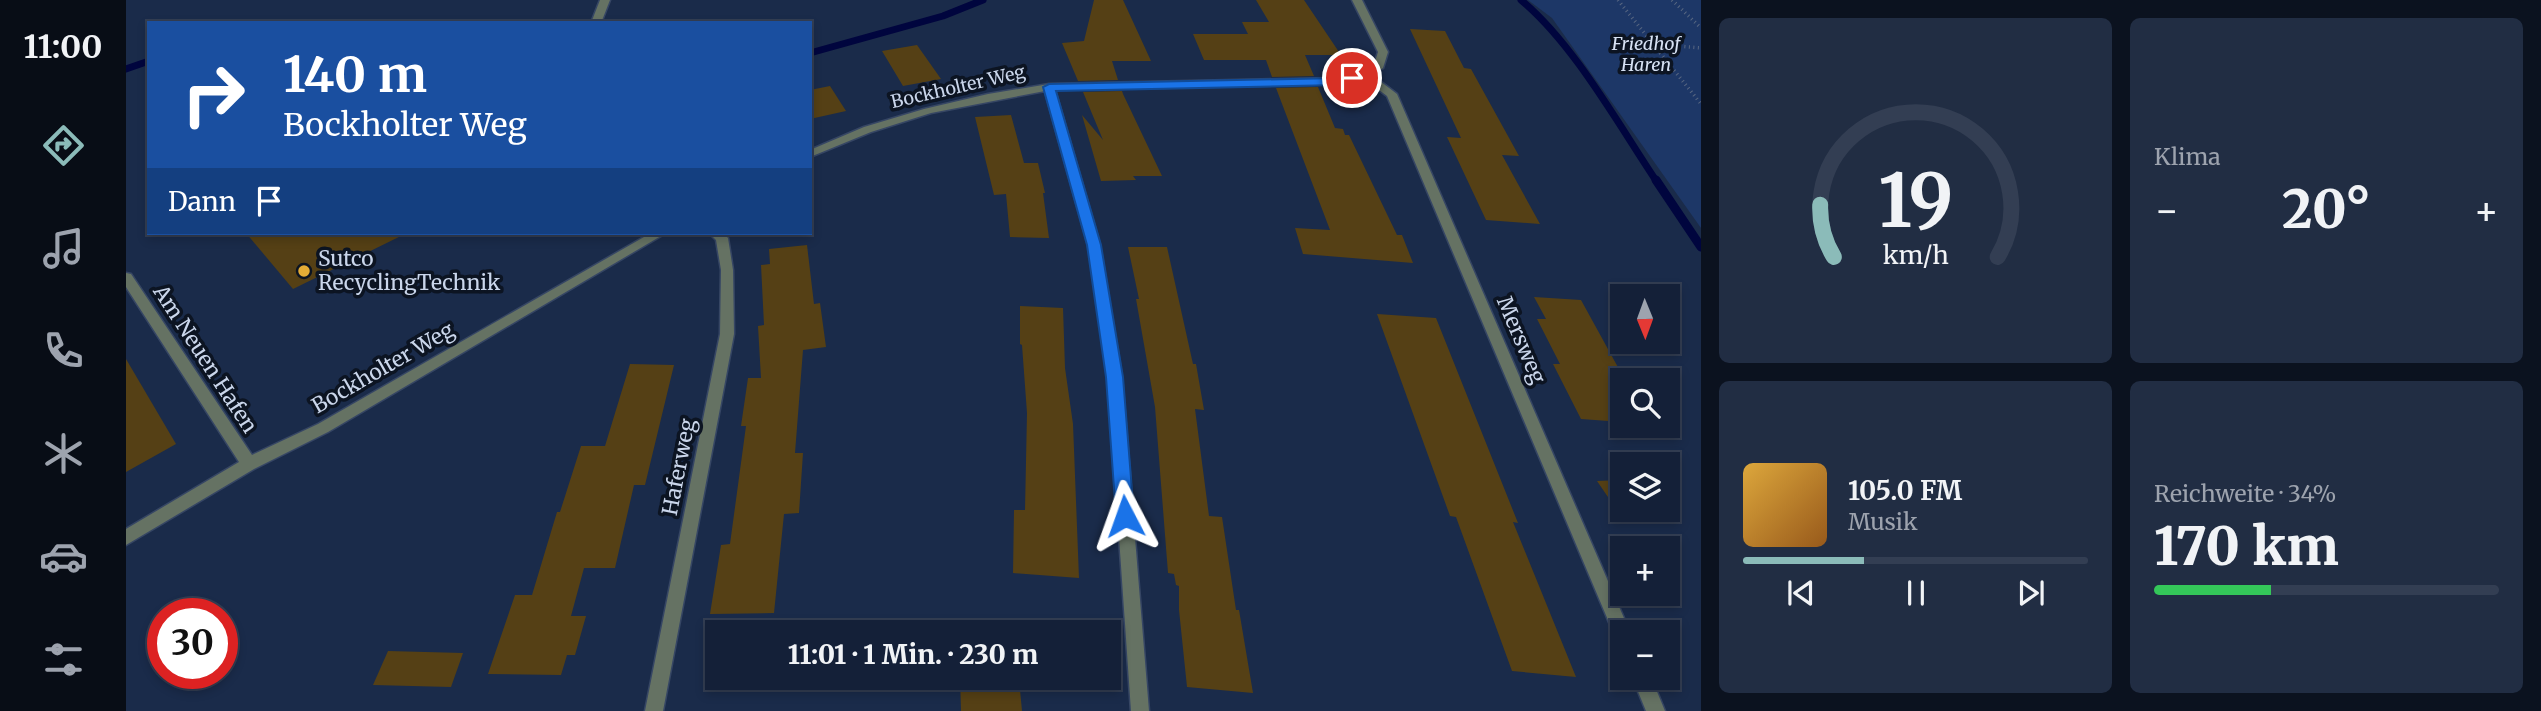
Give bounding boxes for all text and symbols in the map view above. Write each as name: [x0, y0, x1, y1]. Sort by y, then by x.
text: 11:00: [24, 27, 102, 67]
park label: Friedhof Haren: [1611, 32, 1682, 76]
text: 140 m: [283, 44, 427, 105]
pin: [1322, 48, 1382, 108]
icon: right: [168, 49, 259, 140]
icon: arrive: [1333, 59, 1371, 97]
street label: Bockholter Weg: [888, 60, 1027, 113]
text: Bockholter Weg: [283, 105, 527, 145]
icon: directions: [39, 121, 88, 170]
text: Klima: [2154, 142, 2221, 171]
text: 19: [1878, 155, 1953, 247]
text: 20°: [2282, 177, 2371, 242]
icon: arrive: [250, 182, 288, 220]
text: Dann: [168, 185, 236, 218]
text: −: [2154, 187, 2179, 234]
text: +: [2474, 187, 2499, 234]
icon: music: [39, 224, 88, 273]
text: km/h: [1882, 238, 1949, 270]
place label: Sutco RecyclingTechnik: [318, 245, 501, 296]
marker: Sutco RecyclingTechnik: [296, 263, 312, 279]
street label: Am Neuen Hafen: [147, 279, 263, 438]
north arrow: [1610, 284, 1680, 354]
map controls: [1610, 284, 1680, 690]
street label: Mersweg: [1491, 292, 1552, 388]
street label: Bockholter Weg: [307, 316, 459, 419]
icon: phone: [39, 326, 88, 375]
button: search: [1610, 368, 1680, 438]
street label: Haferweg: [656, 416, 701, 518]
icon: climate: [39, 429, 88, 478]
button: layers: [1610, 452, 1680, 522]
text: 105.0 FM: [1848, 474, 1962, 507]
position arrow: [1088, 479, 1162, 553]
text: Reichweite · 34%: [2154, 479, 2336, 508]
text: Musik: [1848, 507, 1918, 536]
text: 170 km: [2154, 514, 2339, 579]
icon: car: [39, 532, 88, 581]
button: +: [1610, 536, 1680, 606]
icon: previous: [1782, 574, 1820, 612]
icon: pause: [1897, 574, 1935, 612]
icon: next: [2012, 574, 2050, 612]
speed limit sign: 30: [147, 598, 238, 689]
button: −: [1610, 620, 1680, 690]
icon: filters: [39, 635, 88, 684]
text: 11:01 · 1 Min. · 230 m: [788, 638, 1038, 671]

